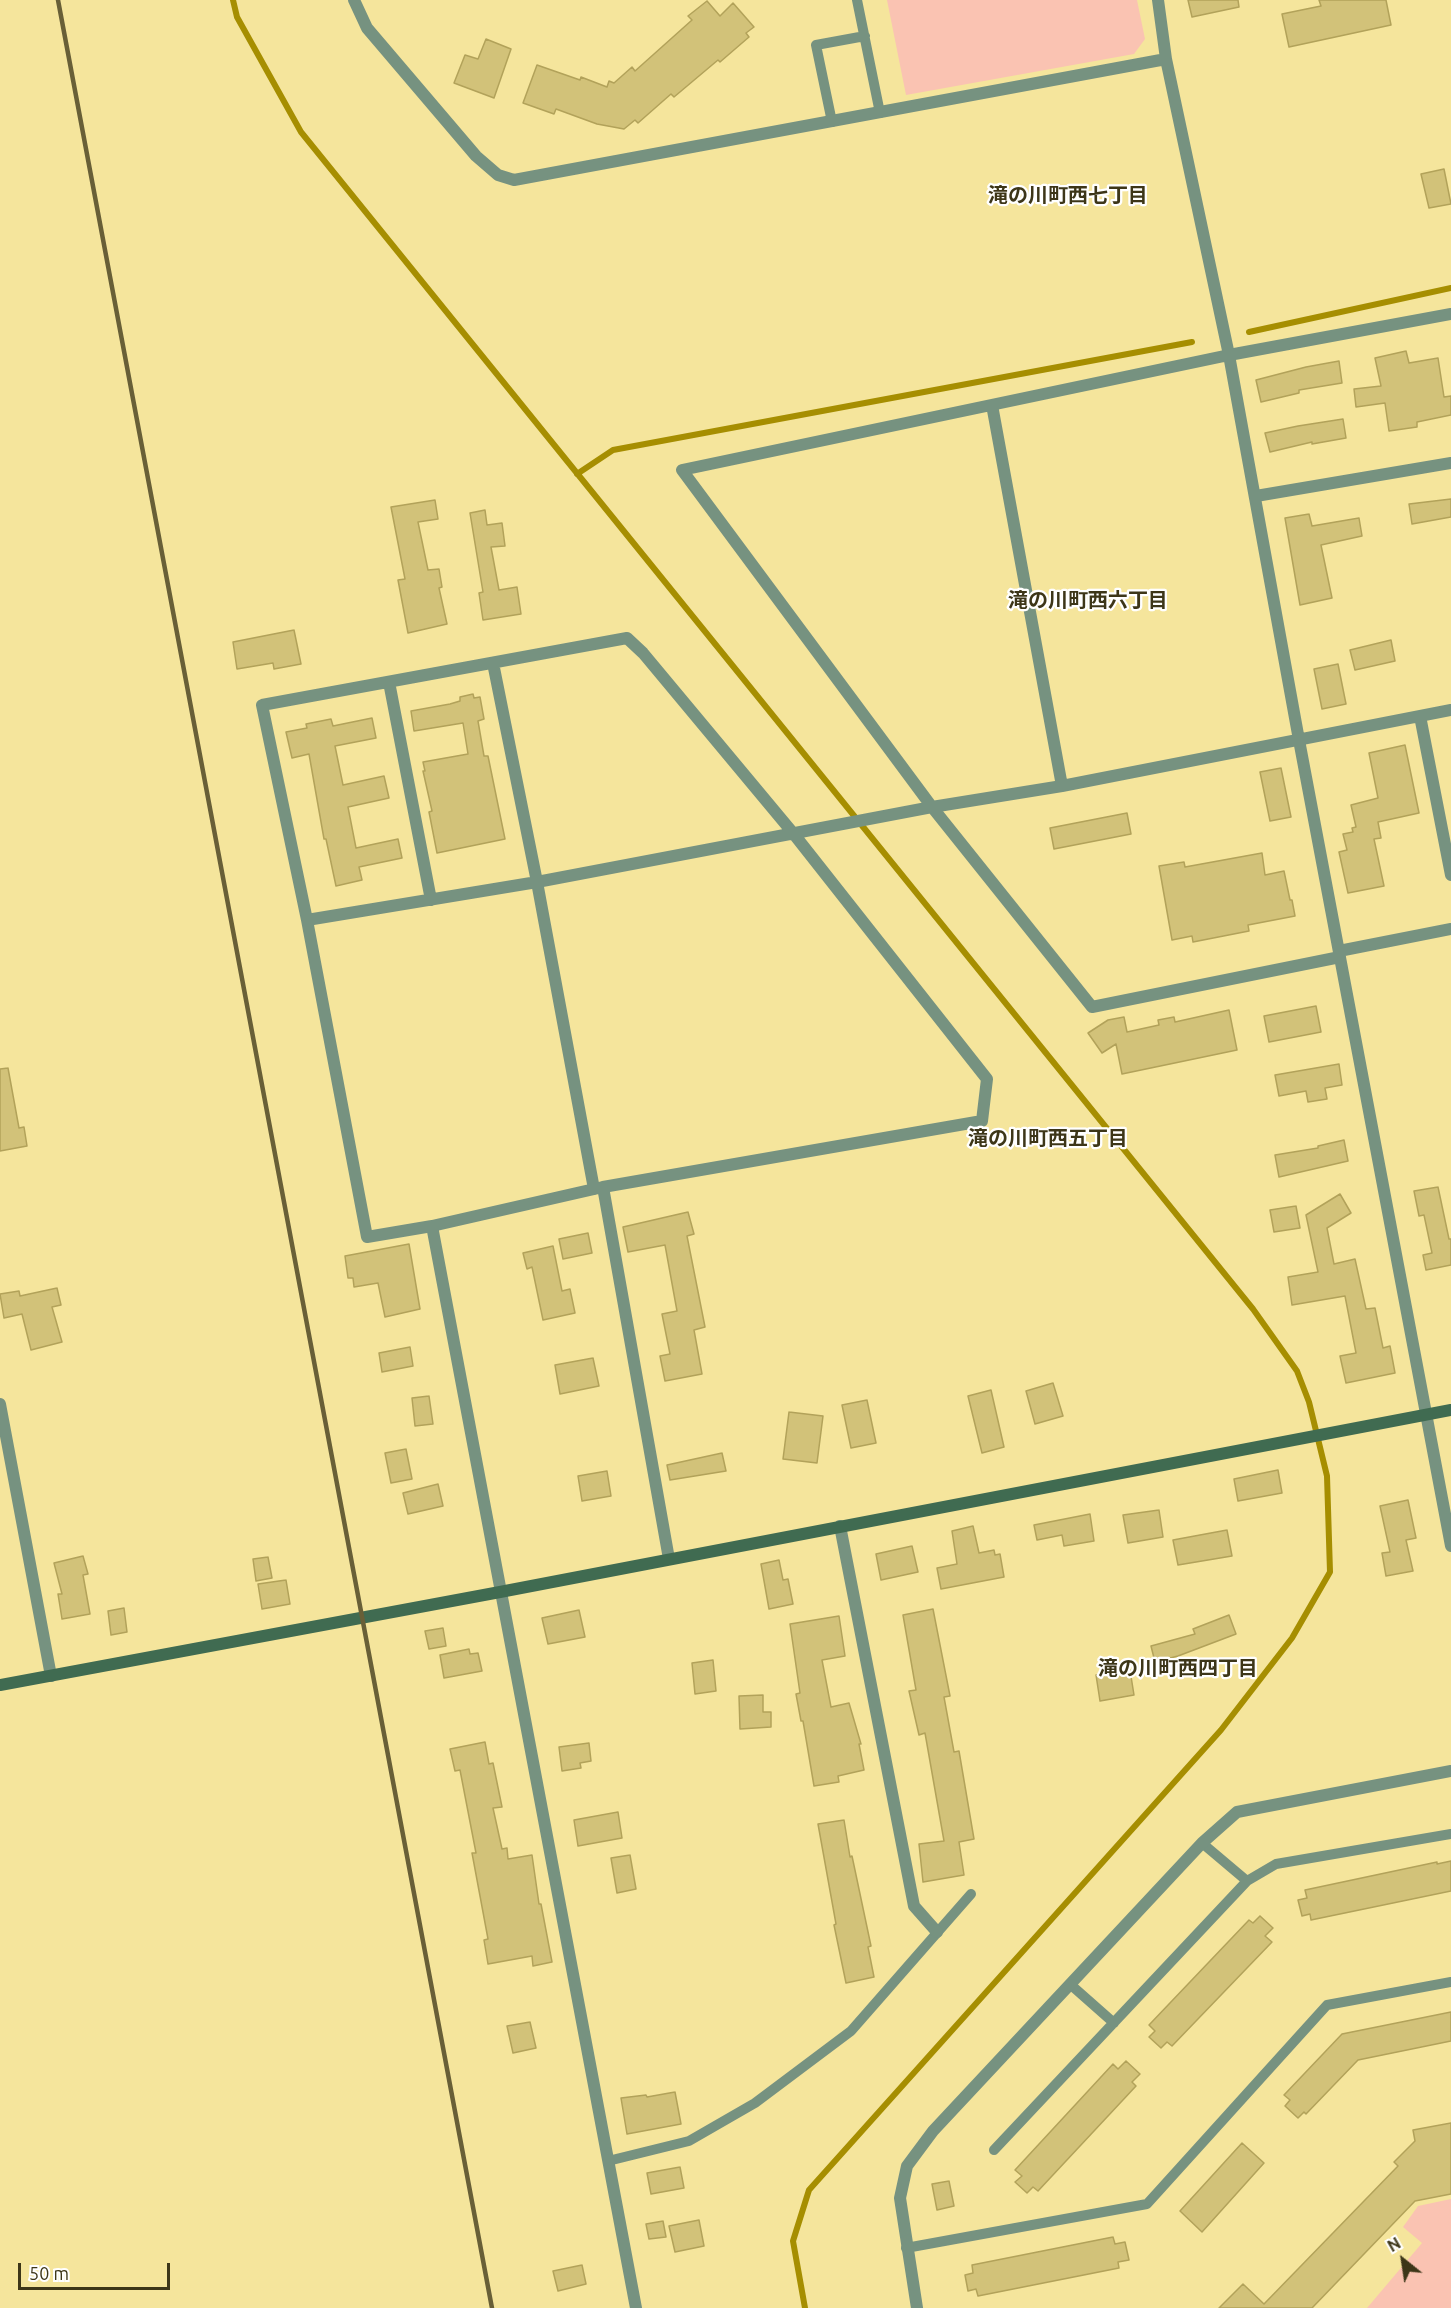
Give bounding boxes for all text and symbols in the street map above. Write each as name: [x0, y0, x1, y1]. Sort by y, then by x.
district label: 滝の川町西七丁目: [988, 183, 1148, 207]
district label: 滝の川町西六丁目: [1008, 588, 1168, 612]
district label: 滝の川町西五丁目: [968, 1126, 1128, 1150]
district label: 滝の川町西四丁目: [1098, 1656, 1258, 1680]
north arrow: [1373, 2230, 1433, 2290]
text: N: [1384, 2234, 1404, 2255]
scale bar: [21, 2251, 172, 2289]
text: 50 m: [29, 2263, 69, 2283]

